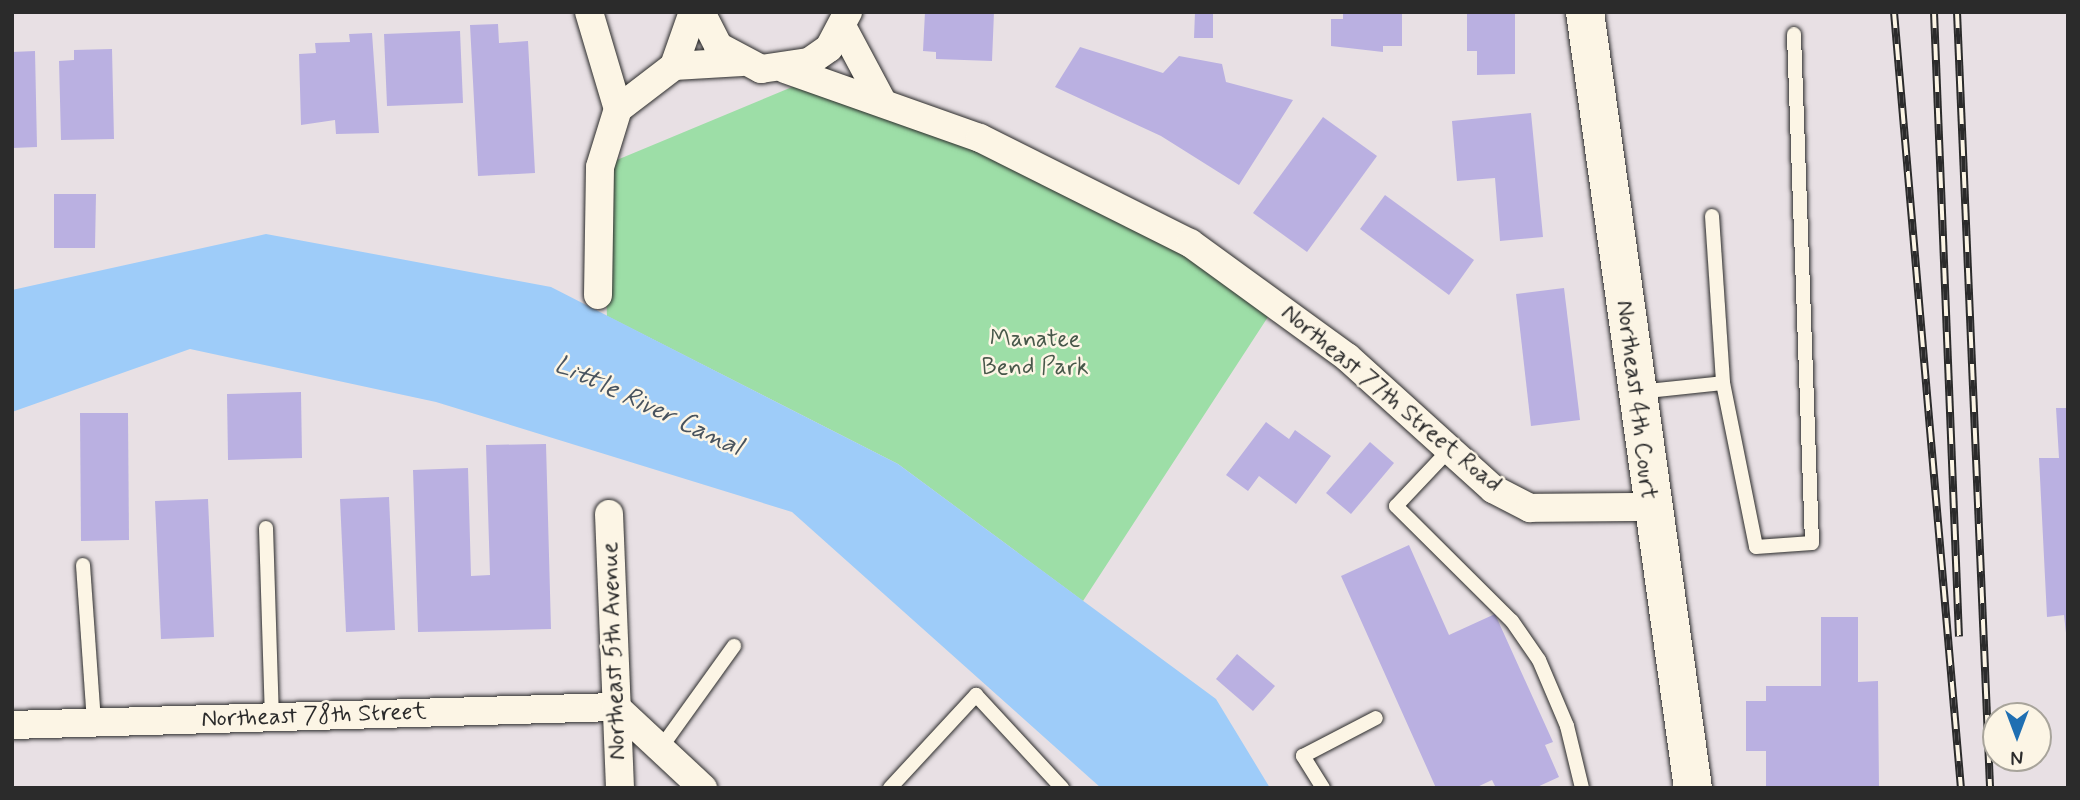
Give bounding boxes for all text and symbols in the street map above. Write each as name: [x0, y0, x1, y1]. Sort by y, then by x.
street label: Northeast 77th Street Road: [1275, 298, 1507, 500]
street label: Northeast 4th Court: [1609, 299, 1663, 501]
park label: Manatee Bend Park: [981, 326, 1089, 382]
water label: Little River Canal: [549, 350, 747, 464]
street label: Northeast 5th Avenue: [596, 541, 632, 761]
street label: Northeast 78th Street: [201, 698, 427, 734]
north arrow: [1982, 702, 2052, 772]
text: N: [2011, 744, 2023, 769]

